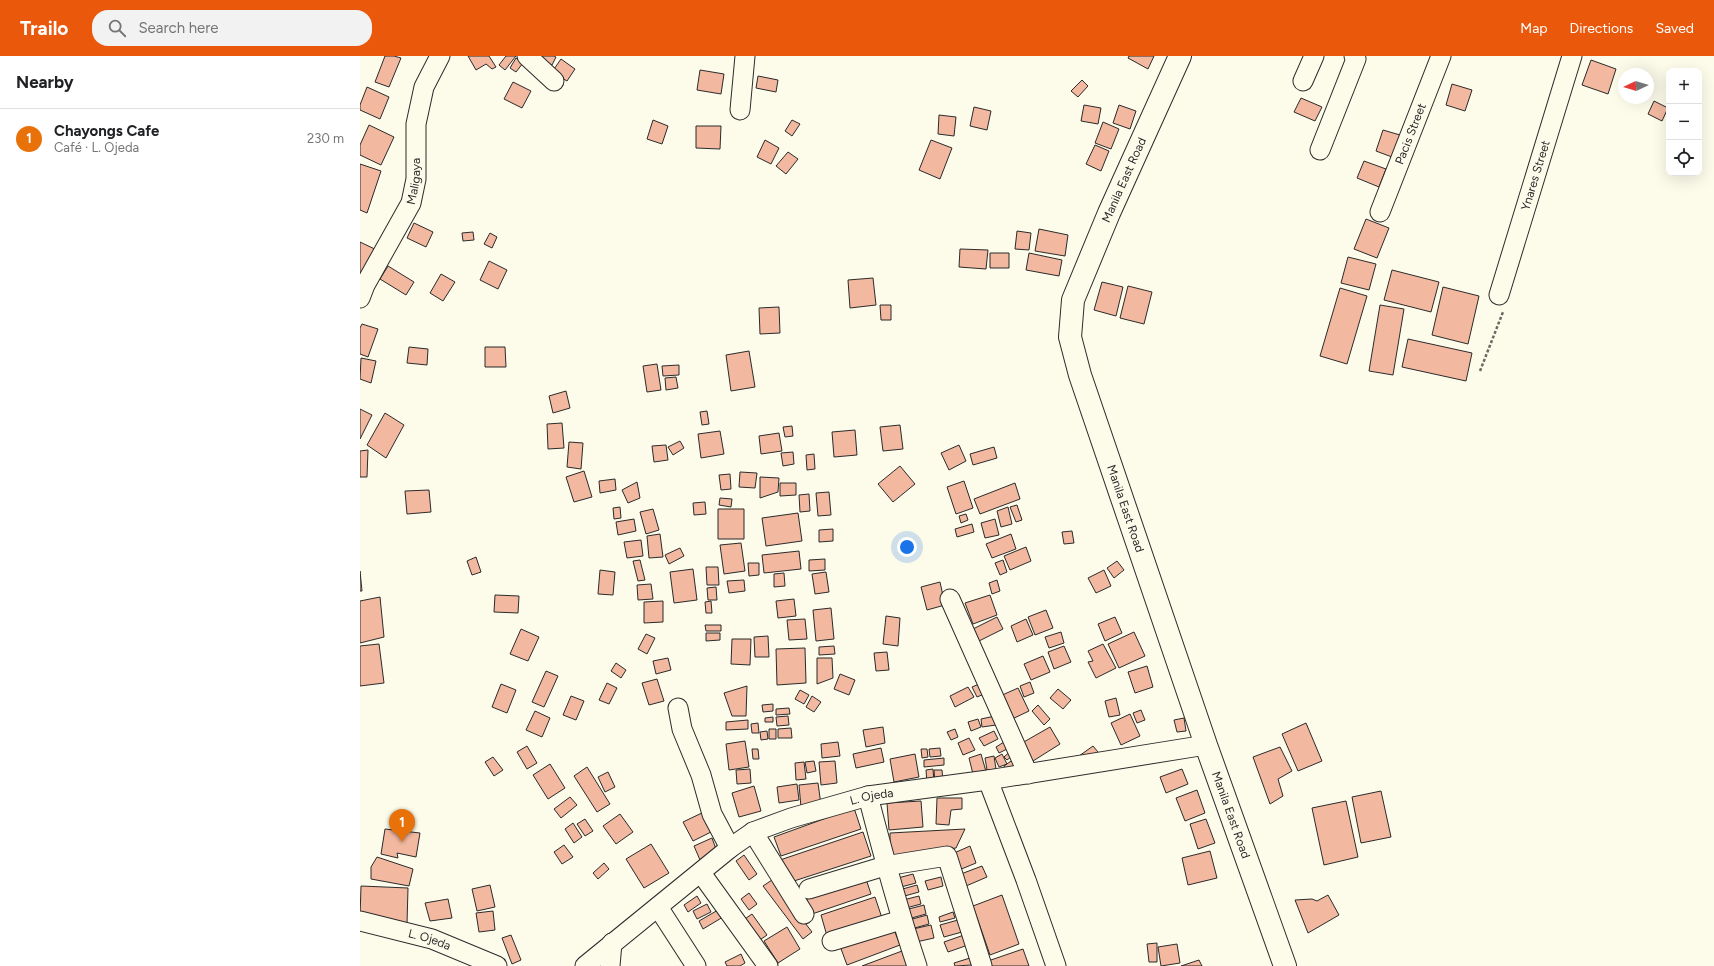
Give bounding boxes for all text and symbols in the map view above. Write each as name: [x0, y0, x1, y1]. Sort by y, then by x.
search box: [92, 10, 372, 46]
text: Trailo: [20, 17, 68, 40]
icon: search: [106, 17, 128, 39]
text: Search here: [138, 19, 219, 37]
text: Map: [1520, 20, 1548, 37]
text: Directions: [1570, 20, 1633, 37]
text: Saved: [1655, 20, 1694, 37]
north arrow: [1618, 68, 1654, 104]
map controls: [1666, 68, 1702, 176]
button: +: [1666, 68, 1702, 104]
text: Nearby: [16, 72, 74, 92]
street label: Pacis Street: [1392, 101, 1429, 166]
button: −: [1666, 104, 1702, 140]
text: Chayongs Cafe: [54, 122, 159, 140]
text: 1: [26, 131, 32, 146]
text: 230 m: [307, 131, 344, 146]
street label: Manila East Road: [1099, 135, 1149, 225]
street label: Ynares Street: [1518, 138, 1553, 212]
text: Café · L. Ojeda: [54, 140, 139, 155]
button: locate: [1666, 140, 1702, 176]
street label: Maligaya: [404, 158, 423, 206]
street label: Manila East Road: [1104, 463, 1147, 554]
your location: [897, 537, 917, 557]
street label: Manila East Road: [1209, 769, 1253, 860]
street label: L. Ojeda: [848, 786, 894, 808]
pin: 1: [389, 809, 415, 842]
street label: L. Ojeda: [407, 926, 453, 953]

